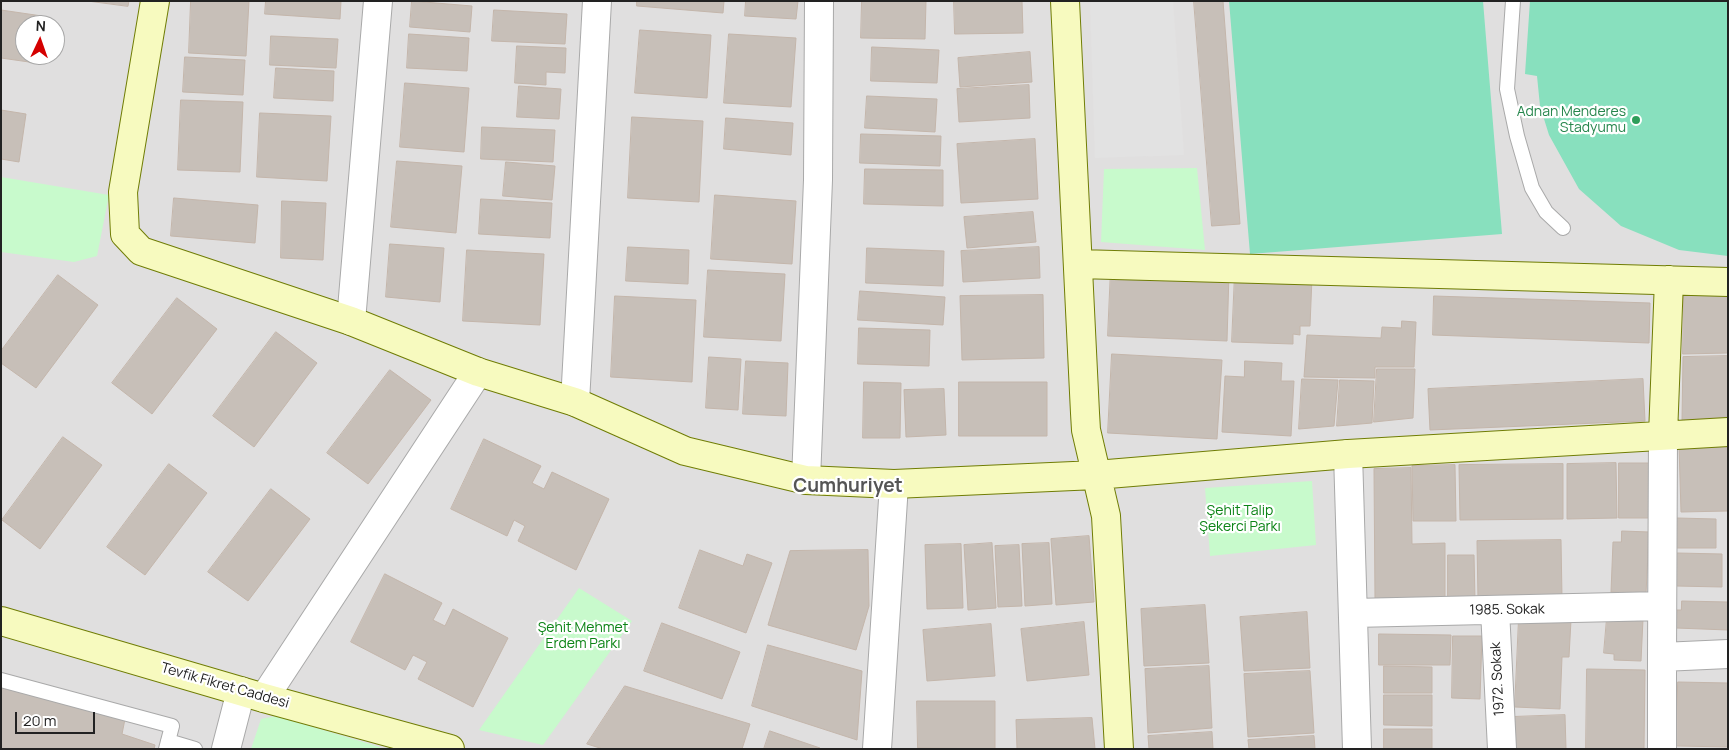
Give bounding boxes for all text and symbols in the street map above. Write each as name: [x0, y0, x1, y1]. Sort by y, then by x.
north arrow: [15, 15, 65, 65]
text: N: [35, 16, 46, 35]
place label: Adnan Menderes Stadyumu: [1517, 104, 1626, 136]
marker: Adnan Menderes Stadyumu: [1630, 114, 1642, 126]
district label: Cumhuriyet: [793, 476, 903, 498]
park label: Şehit Talip Şekerci Parkı: [1199, 503, 1281, 536]
street label: 1985. Sokak: [1469, 601, 1545, 619]
park label: Şehit Mehmet Erdem Parkı: [538, 620, 628, 652]
street label: 1972. Sokak: [1488, 642, 1508, 716]
street label: Tevfik Fikret Caddesi: [159, 660, 291, 712]
scale bar: [18, 702, 98, 734]
text: 20 m: [23, 710, 56, 731]

